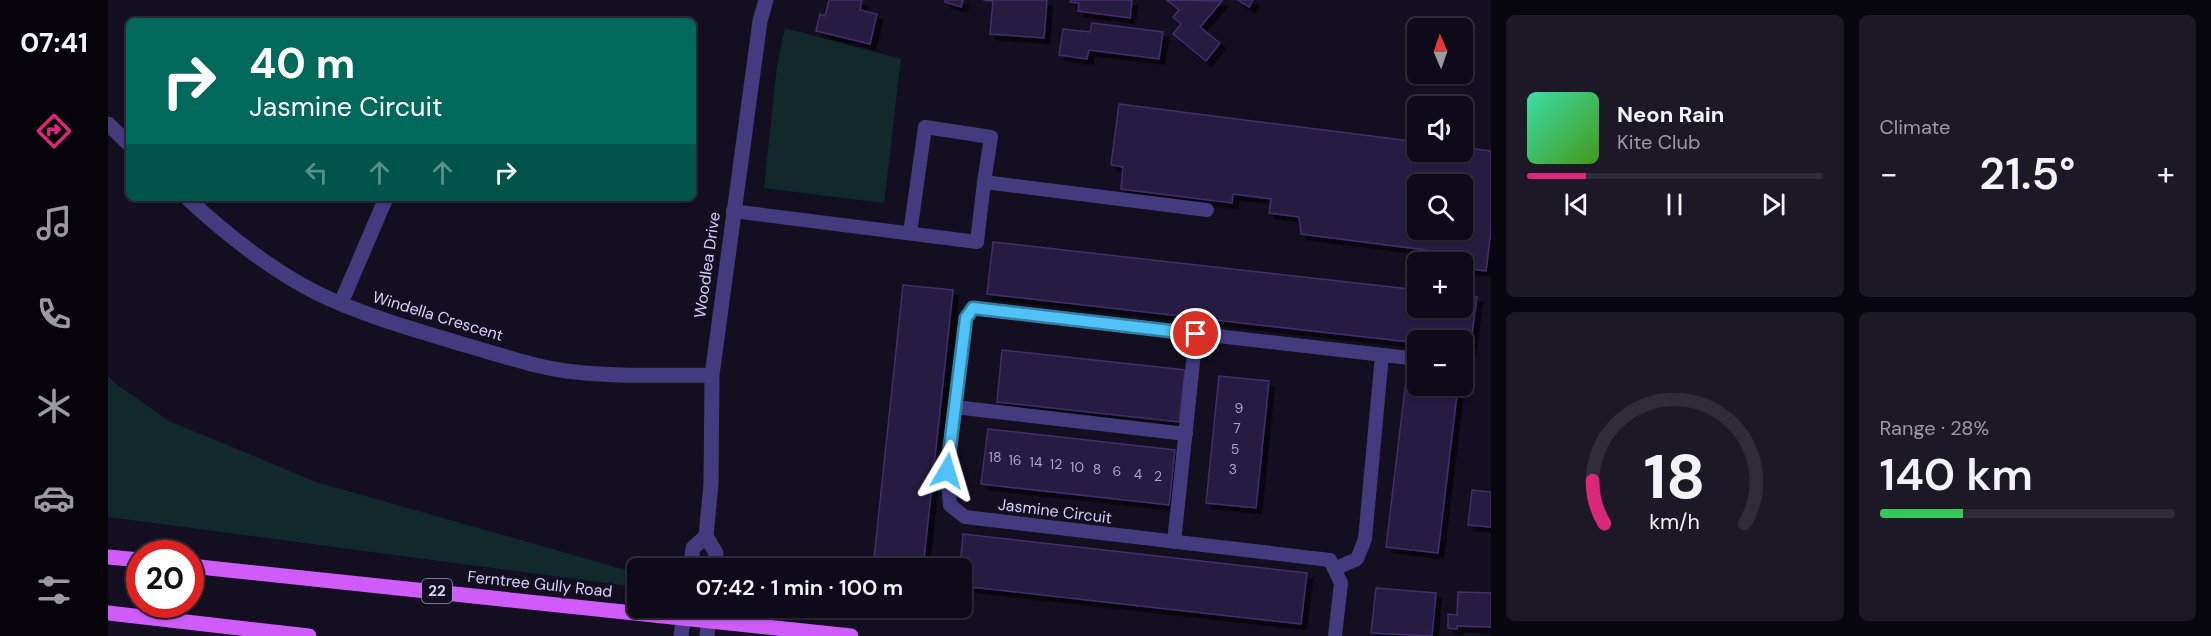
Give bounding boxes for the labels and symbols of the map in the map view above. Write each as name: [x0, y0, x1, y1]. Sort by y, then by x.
north arrow: [1407, 18, 1473, 84]
street label: Woodlea Drive: [689, 210, 725, 320]
street label: Windella Crescent: [370, 286, 506, 346]
pin: [1170, 308, 1221, 359]
house number: 9: [1235, 399, 1244, 417]
house number: 7: [1233, 419, 1241, 437]
position arrow: [915, 439, 979, 503]
house number: 5: [1231, 440, 1239, 458]
house number: 18: [989, 448, 1001, 466]
house number: 16: [1008, 451, 1022, 469]
house number: 14: [1030, 453, 1043, 471]
house number: 12: [1050, 455, 1062, 473]
house number: 10: [1070, 458, 1084, 476]
house number: 8: [1093, 460, 1101, 478]
house number: 3: [1229, 460, 1237, 478]
house number: 6: [1113, 462, 1121, 480]
house number: 4: [1134, 465, 1143, 483]
house number: 2: [1154, 467, 1162, 485]
street label: Jasmine Circuit: [997, 494, 1113, 528]
speed limit sign: 20: [126, 540, 204, 618]
street label: Ferntree Gully Road: [467, 566, 613, 602]
road number: 22: [422, 579, 452, 603]

